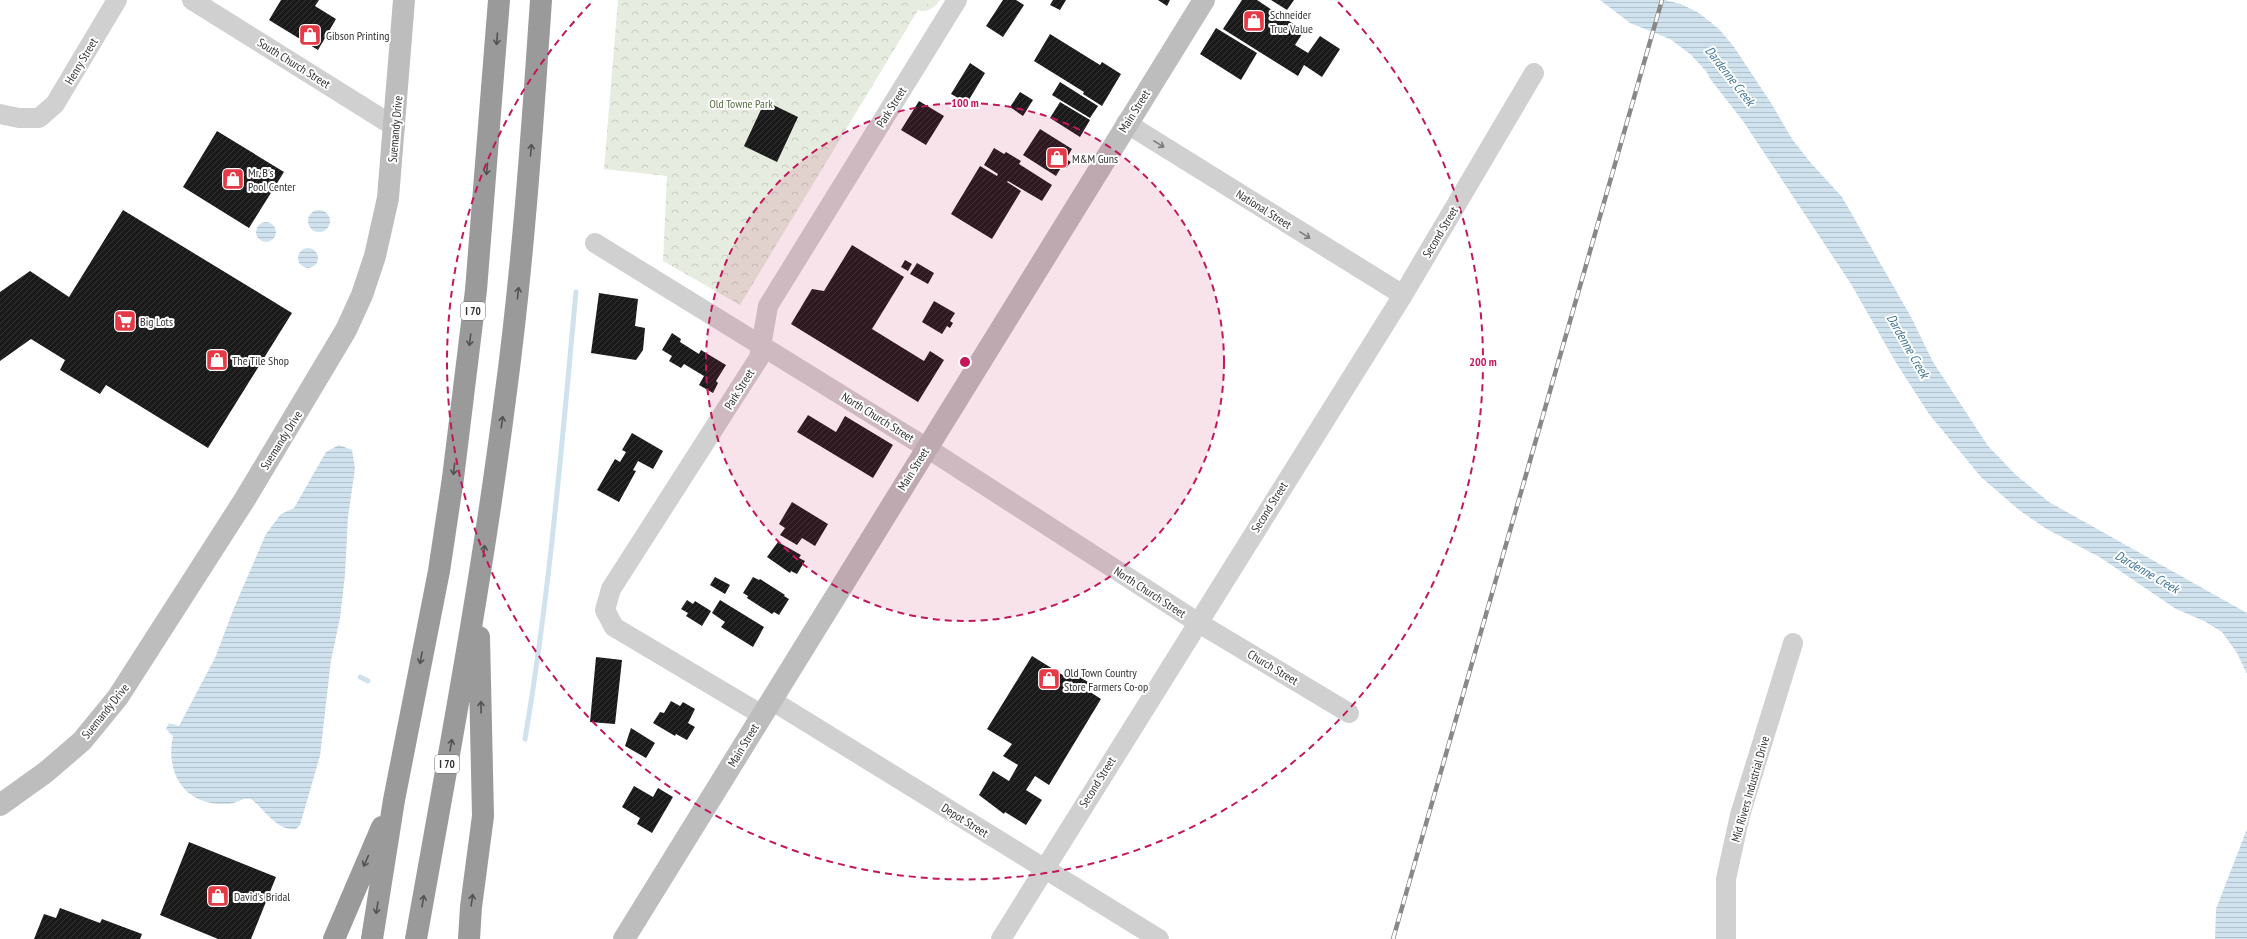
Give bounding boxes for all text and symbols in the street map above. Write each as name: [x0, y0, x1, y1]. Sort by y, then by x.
place label: Schneider True Value: [1270, 7, 1313, 36]
shop icon: Schneider True Value: [1241, 8, 1267, 34]
shop icon: Gibson Printing: [297, 22, 323, 48]
place label: Gibson Printing: [326, 28, 389, 43]
one-way arrow: [493, 32, 500, 45]
street label: Henry Street: [61, 34, 101, 87]
street label: South Church Street: [255, 35, 334, 92]
water label: Dardenne Creek: [1701, 43, 1760, 111]
street label: Park Street: [873, 83, 910, 130]
street label: Main Street: [1115, 86, 1153, 135]
street label: Suemandy Drive: [385, 95, 405, 163]
text: 100 m: [951, 95, 979, 110]
park label: Old Towne Park: [709, 96, 773, 111]
one-way arrow: [1153, 140, 1164, 148]
one-way arrow: [527, 144, 534, 157]
shop icon: M&M Guns: [1044, 145, 1070, 171]
place label: M&M Guns: [1072, 151, 1118, 166]
one-way arrow: [483, 162, 490, 175]
place label: Mr. B's Pool Center: [248, 165, 296, 194]
shop icon: Mr. B's Pool Center: [220, 166, 246, 192]
street label: National Street: [1233, 186, 1295, 232]
street label: Second Street: [1419, 203, 1461, 260]
one-way arrow: [1299, 231, 1311, 239]
one-way arrow: [514, 287, 521, 300]
road number: I 70: [461, 302, 485, 320]
supermarket icon: Big Lots: [112, 308, 138, 334]
water label: Dardenne Creek: [1883, 311, 1934, 383]
place label: Big Lots: [140, 314, 173, 329]
one-way arrow: [466, 333, 474, 346]
shop icon: The Tile Shop: [204, 347, 230, 373]
place label: The Tile Shop: [232, 353, 289, 368]
text: 200 m: [1469, 354, 1497, 369]
centre of rings: [958, 355, 972, 369]
street label: Park Street: [721, 365, 758, 412]
street label: North Church Street: [839, 389, 918, 446]
street label: Suemandy Drive: [257, 408, 305, 472]
one-way arrow: [498, 416, 506, 429]
street label: Main Street: [894, 444, 932, 493]
one-way arrow: [450, 462, 458, 475]
street label: Second Street: [1248, 478, 1291, 535]
one-way arrow: [480, 545, 488, 558]
water label: Dardenne Creek: [2112, 547, 2184, 598]
street label: North Church Street: [1111, 563, 1189, 621]
street label: Church Street: [1245, 646, 1302, 688]
one-way arrow: [417, 651, 425, 664]
place label: Old Town Country Store Farmers Co-op: [1064, 665, 1148, 694]
shop icon: Old Town Country Store Farmers Co-op: [1036, 666, 1062, 692]
street label: Suemandy Drive: [78, 680, 132, 742]
one-way arrow: [477, 701, 485, 714]
street label: Main Street: [724, 720, 762, 769]
street label: Mid Rivers Industrial Drive: [1728, 734, 1772, 844]
one-way arrow: [447, 739, 455, 752]
street label: Second Street: [1076, 753, 1119, 810]
road number: I 70: [435, 755, 459, 773]
street label: Depot Street: [939, 800, 992, 841]
one-way arrow: [362, 855, 369, 867]
shop icon: David's Bridal: [205, 883, 231, 909]
place label: David's Bridal: [234, 889, 290, 904]
one-way arrow: [419, 894, 427, 907]
one-way arrow: [468, 894, 476, 907]
one-way arrow: [372, 901, 380, 914]

